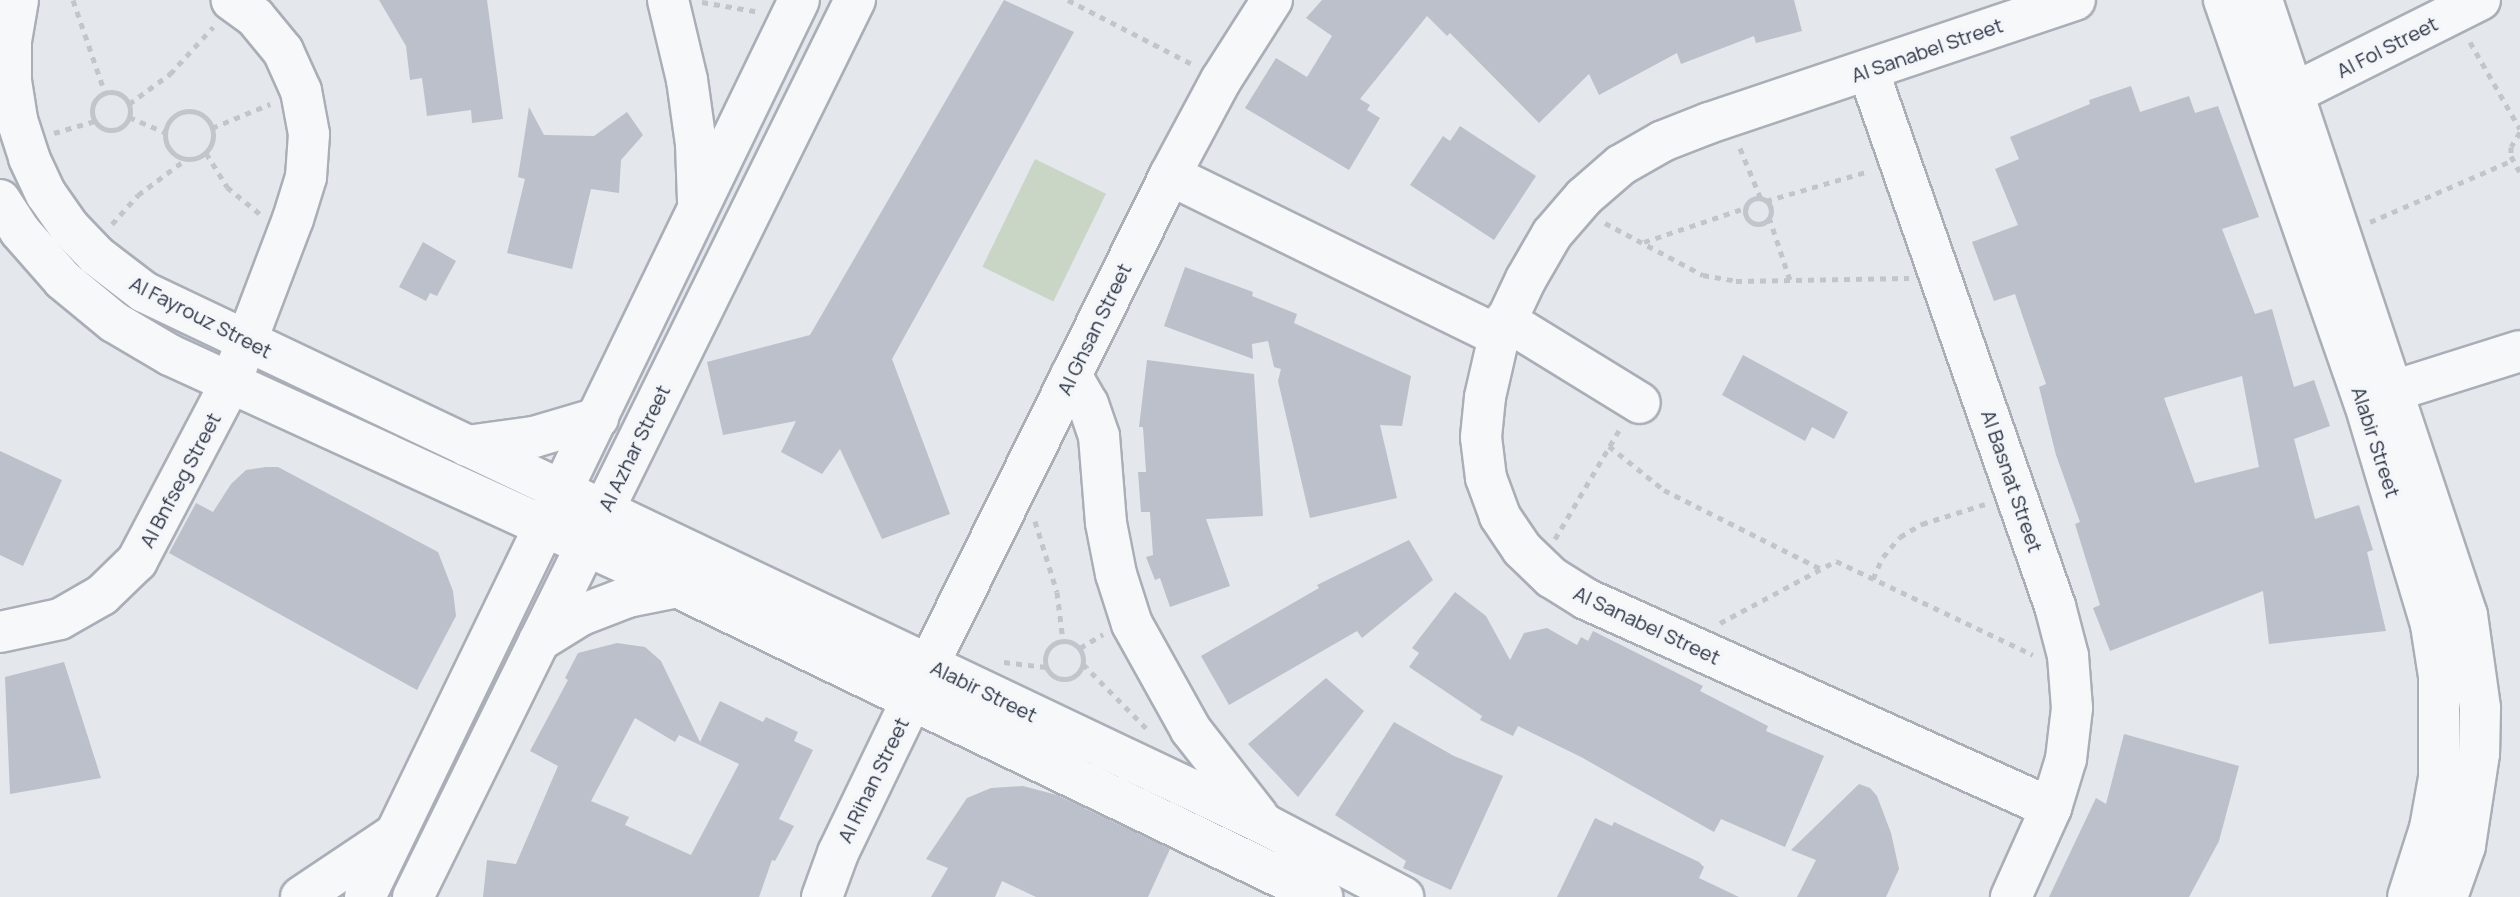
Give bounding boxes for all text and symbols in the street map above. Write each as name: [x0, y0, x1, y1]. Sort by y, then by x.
street label: Al Fol Street: [2332, 11, 2442, 83]
street label: Al Sanabel Street: [1848, 13, 2006, 87]
street label: Al Ghsan Street: [1052, 259, 1136, 399]
street label: Al Fayrouz Street: [126, 271, 276, 363]
street label: Al Azhar Street: [593, 381, 675, 515]
street label: Alabir Street: [2347, 384, 2405, 500]
street label: Al Basnat Street: [1976, 407, 2048, 555]
street label: Al Bnfseg Street: [134, 408, 226, 552]
street label: Al Sanabel Street: [1570, 581, 1724, 669]
street label: Alabir Street: [927, 655, 1041, 727]
street label: Al Rihan Street: [832, 714, 914, 846]

